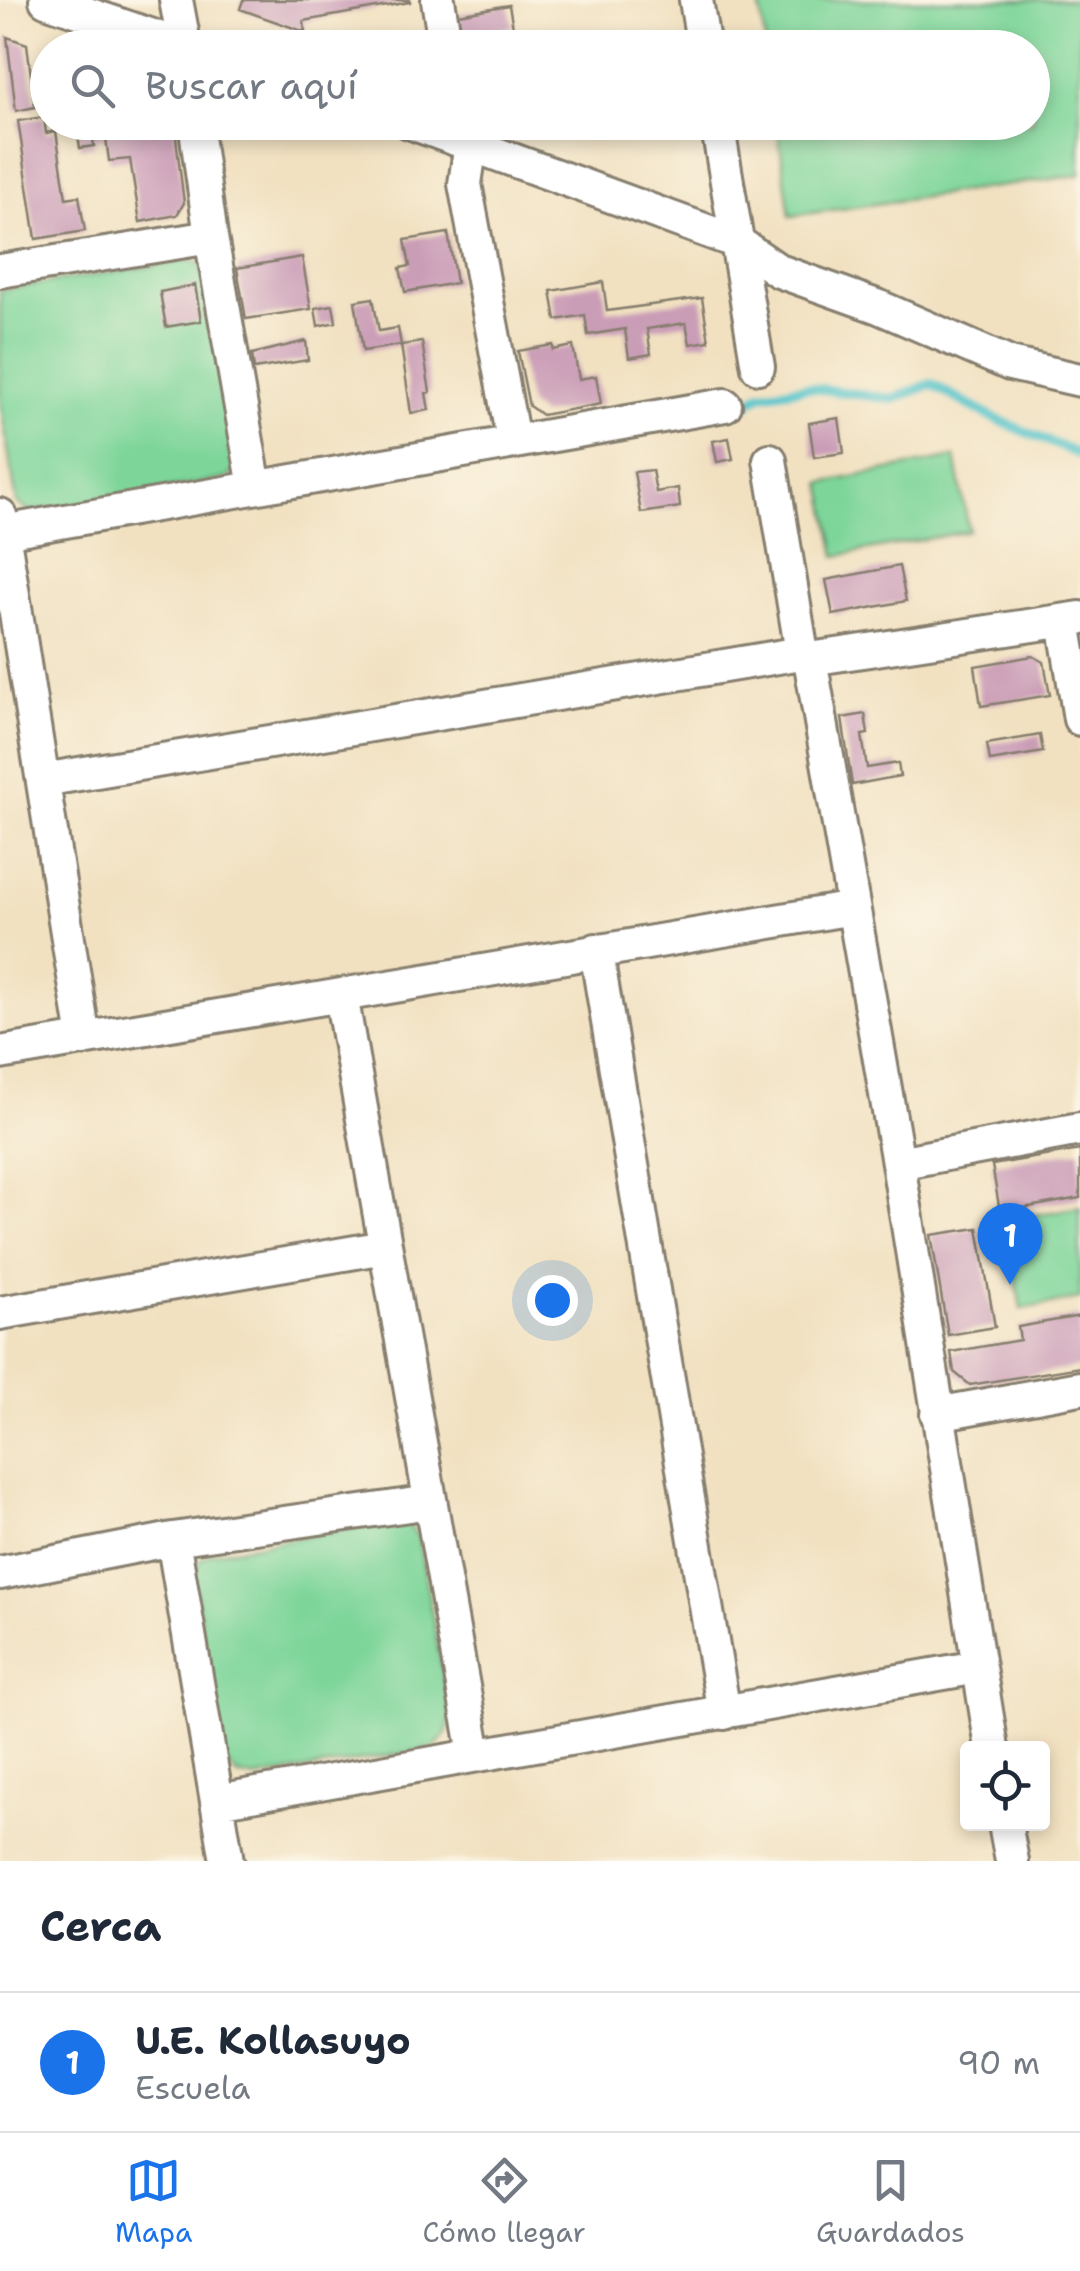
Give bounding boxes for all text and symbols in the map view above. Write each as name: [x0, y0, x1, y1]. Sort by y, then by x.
search box: [30, 30, 1050, 140]
icon: search: [65, 58, 120, 113]
text: Buscar aquí: [145, 60, 358, 111]
pin: 1: [978, 1202, 1042, 1285]
your location: [527, 1275, 578, 1326]
map controls: [960, 1741, 1050, 1831]
button: locate: [960, 1741, 1050, 1831]
text: Cerca: [40, 1898, 161, 1954]
text: U.E. Kollasuyo: [135, 2015, 411, 2066]
text: 1: [65, 2041, 80, 2084]
text: 90 m: [957, 2041, 1040, 2084]
text: Escuela: [135, 2066, 250, 2109]
tab: Mapa: [115, 2153, 192, 2251]
tab: Cómo llegar: [423, 2153, 586, 2251]
tab: Guardados: [816, 2153, 965, 2251]

